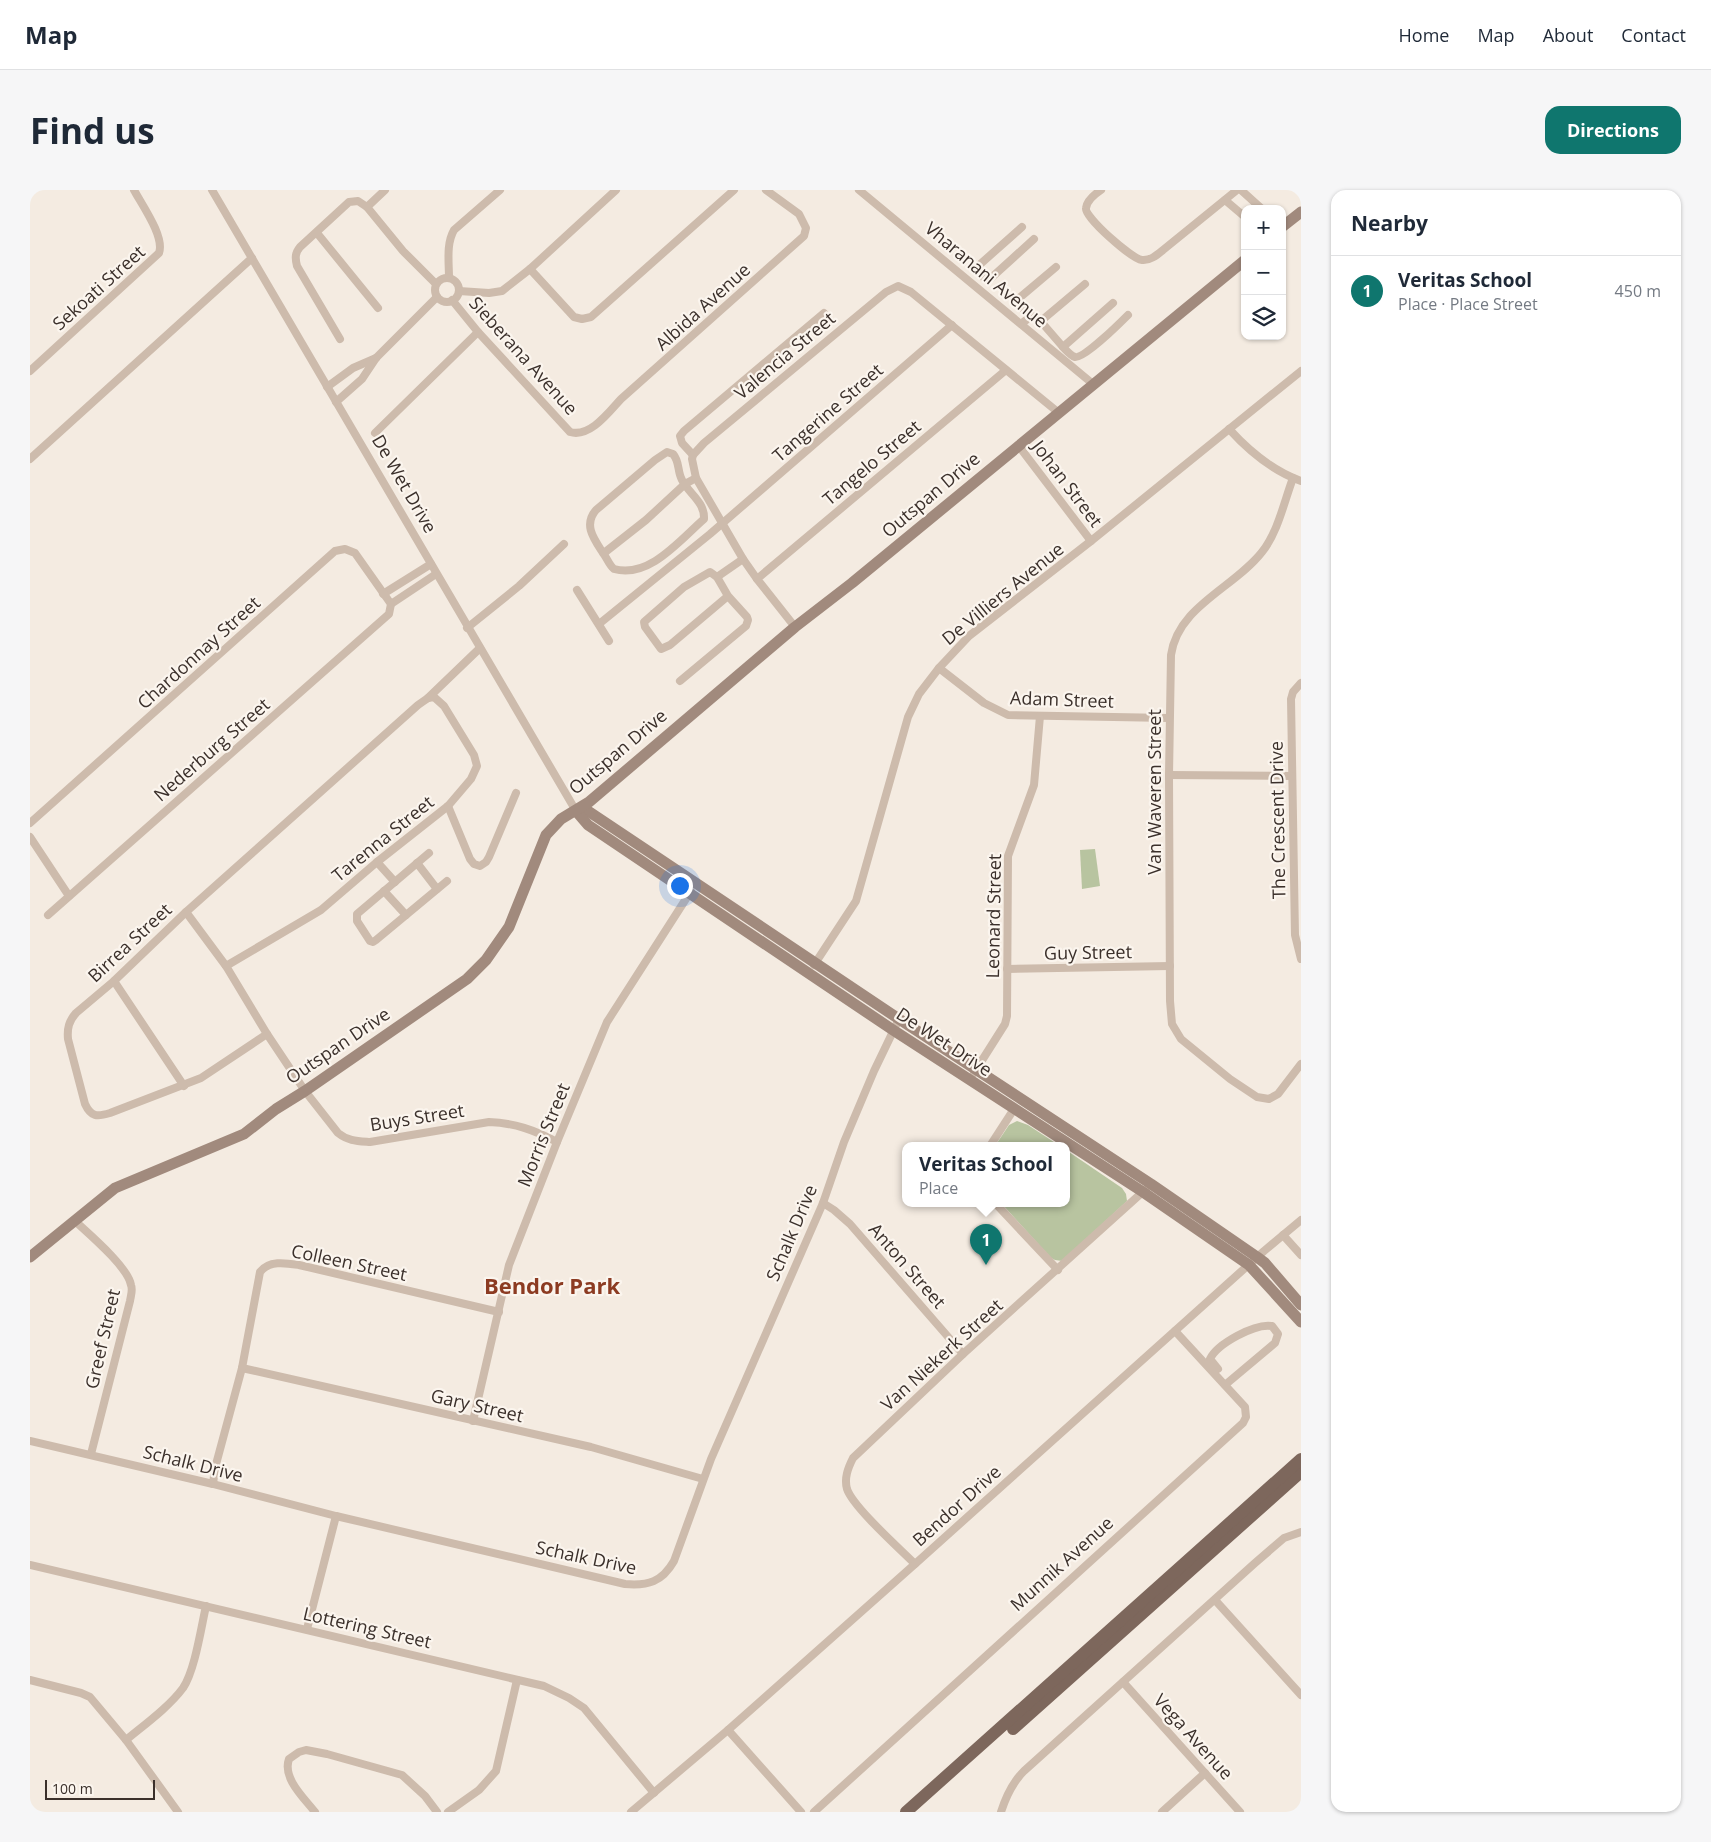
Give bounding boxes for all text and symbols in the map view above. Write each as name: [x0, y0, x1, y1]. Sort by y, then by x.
text: Map: [25, 18, 77, 51]
text: Home: [1399, 23, 1449, 47]
text: Map: [1477, 23, 1515, 47]
text: About: [1543, 23, 1593, 47]
text: Contact: [1621, 23, 1686, 47]
button: Directions: [1545, 106, 1681, 154]
text: Find us: [30, 107, 155, 154]
map controls: [1241, 205, 1286, 340]
button: +: [1241, 205, 1286, 250]
text: Nearby: [1351, 209, 1428, 237]
street label: Vharanani Avenue: [920, 216, 1053, 333]
street label: Sekoati Street: [47, 239, 150, 335]
button: −: [1241, 250, 1286, 295]
street label: Albida Avenue: [650, 257, 755, 355]
text: Veritas School: [1398, 267, 1532, 293]
text: 1: [1362, 280, 1372, 302]
text: 450 m: [1615, 280, 1661, 302]
street label: Sieberana Avenue: [464, 291, 583, 420]
text: Place · Place Street: [1398, 293, 1538, 315]
button: layers: [1241, 295, 1286, 340]
street label: Valencia Street: [729, 306, 840, 404]
street label: Tangerine Street: [767, 358, 888, 467]
street label: Tangelo Street: [817, 414, 925, 510]
street label: De Wet Drive: [367, 430, 443, 537]
street label: Johan Street: [1026, 434, 1108, 532]
street label: Outspan Drive: [876, 446, 984, 542]
street label: De Villiers Avenue: [936, 537, 1068, 650]
street label: Chardonnay Street: [132, 591, 265, 714]
street label: Adam Street: [1010, 685, 1114, 713]
street label: Nederburg Street: [148, 692, 274, 806]
street label: Outspan Drive: [563, 703, 671, 799]
street label: Van Waveren Street: [1142, 709, 1166, 875]
street label: The Crescent Drive: [1264, 741, 1290, 899]
street label: Tarenna Street: [326, 790, 438, 887]
street label: Leonard Street: [980, 853, 1006, 979]
your location: [667, 873, 693, 899]
street label: Birrea Street: [82, 897, 176, 987]
street label: Guy Street: [1044, 939, 1132, 965]
street label: Outspan Drive: [281, 1001, 394, 1089]
street label: De Wet Drive: [892, 1001, 997, 1081]
street label: Morris Street: [511, 1079, 575, 1190]
street label: Buys Street: [368, 1098, 466, 1136]
popup: [902, 1142, 1070, 1207]
text: Veritas School: [919, 1151, 1053, 1177]
text: Place: [919, 1177, 958, 1199]
street label: Schalk Drive: [760, 1181, 822, 1284]
street label: Anton Street: [864, 1218, 951, 1313]
pin: 1: [970, 1224, 1002, 1265]
street label: Colleen Street: [289, 1238, 409, 1286]
district label: Bendor Park: [484, 1270, 620, 1300]
street label: Greef Street: [79, 1287, 125, 1391]
street label: Van Niekerk Street: [875, 1293, 1007, 1415]
street label: Gary Street: [429, 1383, 526, 1427]
street label: Schalk Drive: [141, 1439, 246, 1487]
street label: Bendor Drive: [907, 1459, 1006, 1551]
street label: Munnik Avenue: [1005, 1511, 1118, 1616]
street label: Schalk Drive: [534, 1535, 639, 1579]
street label: Lottering Street: [301, 1601, 434, 1653]
street label: Vega Avenue: [1149, 1688, 1239, 1784]
scale bar: [45, 1777, 155, 1800]
text: 100 m: [52, 1779, 93, 1798]

